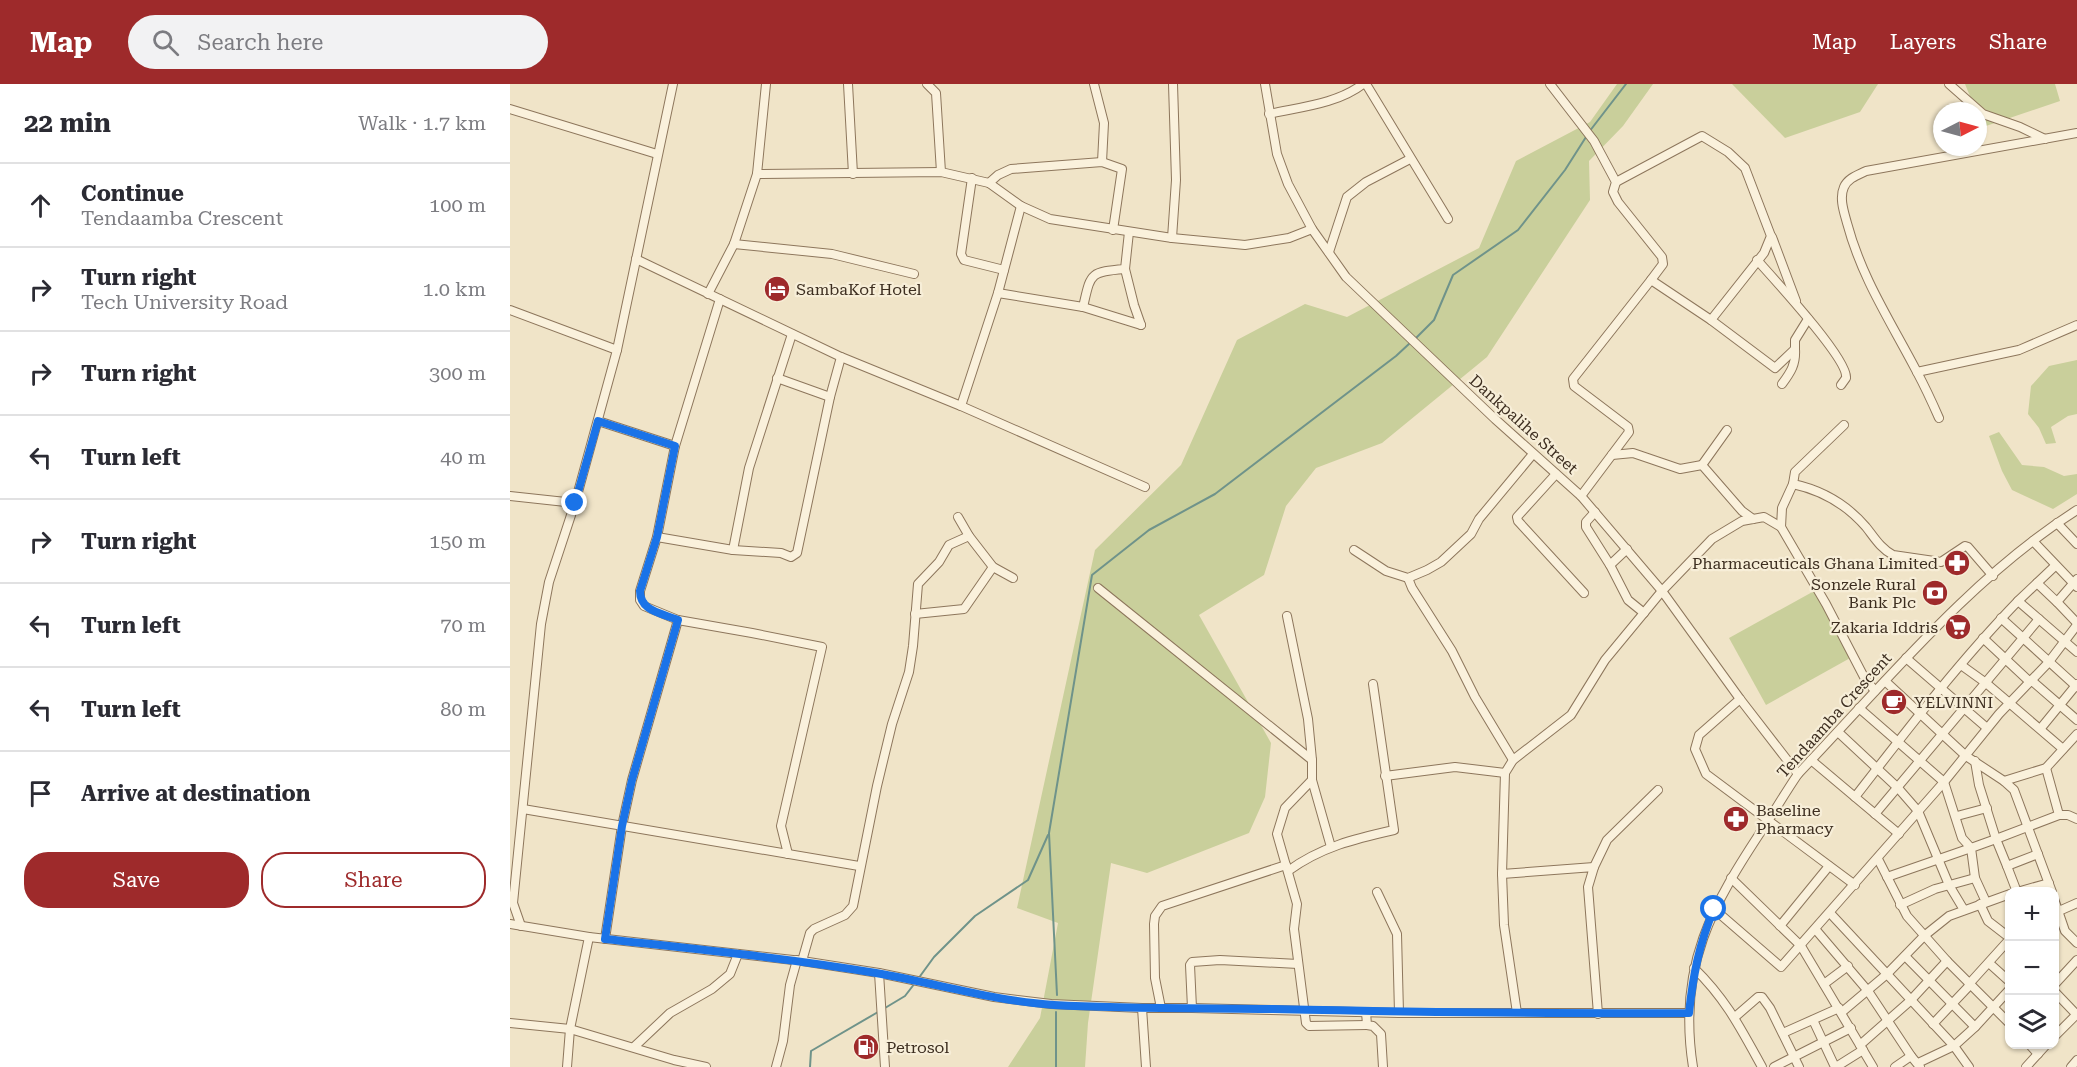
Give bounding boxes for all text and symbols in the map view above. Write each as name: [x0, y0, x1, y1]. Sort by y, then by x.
search box: [128, 15, 548, 69]
text: Map: [30, 26, 92, 59]
icon: search: [149, 26, 182, 59]
text: Search here: [197, 30, 323, 55]
text: Map: [1812, 30, 1857, 54]
text: Layers: [1890, 30, 1956, 54]
text: Share: [1989, 30, 2047, 54]
north arrow: [1933, 102, 1987, 156]
text: 22 min: [24, 108, 111, 138]
text: Walk · 1.7 km: [358, 111, 486, 135]
text: Continue: [81, 181, 184, 206]
icon: ahead: [24, 189, 57, 222]
text: 100 m: [429, 193, 486, 217]
text: Tendaamba Crescent: [81, 206, 283, 230]
text: Turn right: [81, 265, 196, 290]
icon: right: [24, 273, 57, 306]
hotel icon: SambaKof Hotel: [762, 274, 792, 304]
text: 1.0 km: [422, 277, 486, 301]
place label: SambaKof Hotel: [796, 280, 922, 299]
text: Tech University Road: [81, 290, 288, 314]
icon: right: [24, 357, 57, 390]
text: Turn right: [81, 361, 196, 386]
text: 300 m: [429, 361, 486, 385]
street label: Dankpalihe Street: [1466, 371, 1582, 478]
icon: left: [24, 441, 57, 474]
text: Turn left: [81, 445, 181, 470]
text: 40 m: [440, 445, 486, 469]
route end: [561, 489, 587, 515]
icon: right: [24, 525, 57, 558]
text: Turn right: [81, 529, 196, 554]
text: 150 m: [429, 529, 486, 553]
pharmacy icon: Pharmaceuticals Ghana Limited: [1942, 548, 1972, 578]
place label: Pharmaceuticals Ghana Limited: [1692, 554, 1938, 573]
place label: Sonzele Rural Bank Plc: [1811, 575, 1916, 612]
bank icon: Sonzele Rural Bank Plc: [1920, 578, 1950, 608]
icon: left: [24, 609, 57, 642]
supermarket icon: Zakaria Iddris: [1943, 612, 1973, 642]
text: Turn left: [81, 613, 181, 638]
text: 70 m: [440, 613, 486, 637]
place label: Zakaria Iddris: [1831, 618, 1938, 637]
street label: Tendaamba Crescent: [1773, 649, 1896, 782]
cafe icon: YELVINNI: [1879, 687, 1909, 717]
icon: left: [24, 693, 57, 726]
place label: YELVINNI: [1914, 693, 1993, 712]
text: Turn left: [81, 697, 181, 722]
text: 80 m: [440, 697, 486, 721]
icon: arrive: [24, 777, 57, 810]
text: Arrive at destination: [81, 781, 310, 806]
place label: Baseline Pharmacy: [1756, 801, 1834, 838]
pharmacy icon: Baseline Pharmacy: [1721, 804, 1751, 834]
button: Save: [24, 852, 249, 908]
button: Share: [261, 852, 486, 908]
map controls: [2005, 887, 2059, 1049]
button: +: [2005, 887, 2059, 941]
route start: [1700, 895, 1726, 921]
button: −: [2005, 941, 2059, 995]
button: layers: [2005, 995, 2059, 1049]
fuel station icon: Petrosol: [851, 1032, 881, 1062]
place label: Petrosol: [886, 1038, 949, 1057]

